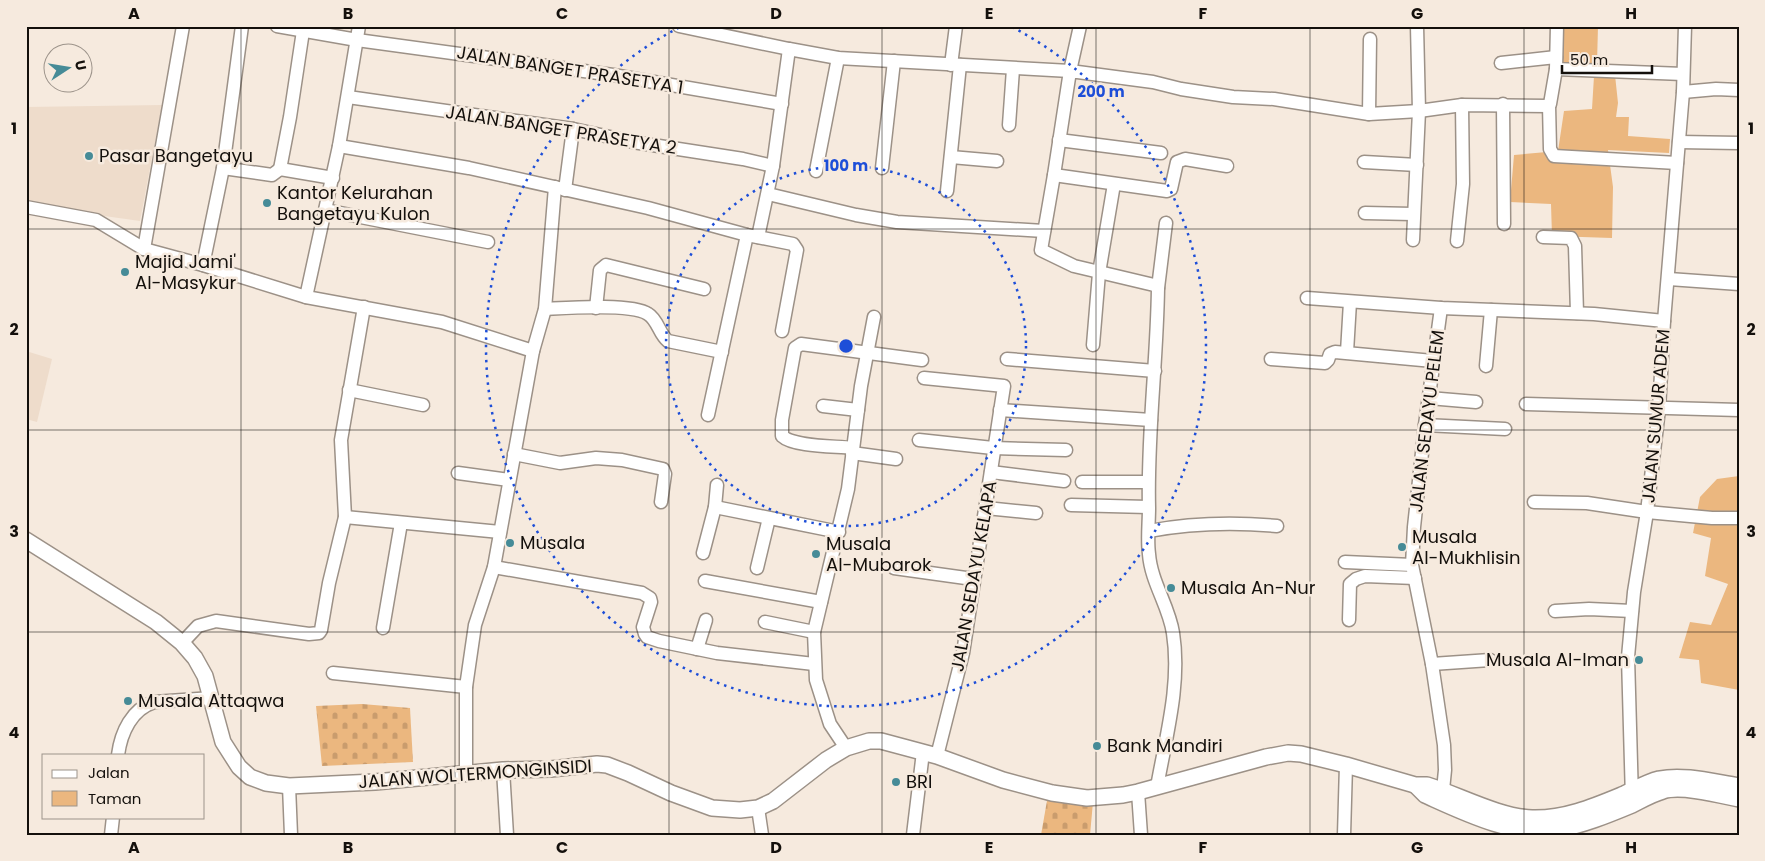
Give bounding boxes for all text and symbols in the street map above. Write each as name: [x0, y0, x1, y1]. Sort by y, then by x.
text: A: [128, 2, 140, 25]
text: B: [343, 2, 353, 25]
text: C: [556, 2, 568, 25]
text: D: [770, 2, 782, 25]
text: E: [985, 2, 993, 25]
text: F: [1199, 2, 1208, 25]
text: G: [1411, 2, 1423, 25]
text: H: [1625, 2, 1637, 25]
street label: JALAN BANGET PRASETYA 1: [455, 39, 685, 100]
north arrow: [42, 42, 92, 92]
scale bar: [1562, 42, 1652, 74]
text: 50 m: [1570, 49, 1608, 70]
text: U: [70, 58, 92, 72]
text: 200 m: [1077, 81, 1125, 102]
street label: JALAN BANGET PRASETYA 2: [444, 99, 678, 160]
text: 1: [11, 117, 17, 140]
text: 1: [1748, 117, 1754, 140]
place label: Pasar Bangetayu: [99, 143, 253, 168]
marker: Pasar Bangetayu: [83, 150, 95, 162]
text: 100 m: [824, 155, 868, 176]
place label: Kantor Kelurahan Bangetayu Kulon: [277, 180, 433, 226]
marker: Kantor Kelurahan Bangetayu Kulon: [261, 197, 273, 209]
place label: Majid Jami' Al-Masykur: [135, 249, 236, 295]
marker: Majid Jami' Al-Masykur: [119, 266, 131, 278]
text: 2: [9, 318, 19, 341]
text: 2: [1746, 318, 1756, 341]
street label: JALAN SEDAYU PELEM: [1403, 328, 1450, 513]
street label: JALAN SUMUR ADEM: [1635, 328, 1676, 504]
centre of rings: [837, 337, 855, 355]
street label: JALAN SEDAYU KELAPA: [944, 478, 1003, 673]
text: 3: [9, 520, 19, 543]
text: 3: [1746, 520, 1756, 543]
place label: Musala Al-Mukhlisin: [1412, 524, 1521, 570]
place label: Musala: [520, 530, 585, 555]
place label: Musala Al-Mubarok: [826, 531, 932, 577]
marker: Musala: [504, 537, 516, 549]
marker: Musala Al-Mukhlisin: [1396, 541, 1408, 553]
marker: Musala Al-Mubarok: [810, 548, 822, 560]
place label: Musala An-Nur: [1181, 575, 1316, 600]
marker: Musala An-Nur: [1165, 582, 1177, 594]
place label: Musala Al-Iman: [1486, 647, 1629, 672]
marker: Musala Al-Iman: [1633, 654, 1645, 666]
place label: Musala Attaqwa: [138, 688, 284, 713]
marker: Musala Attaqwa: [122, 695, 134, 707]
text: 4: [9, 721, 20, 744]
text: 4: [1746, 721, 1757, 744]
place label: Bank Mandiri: [1107, 733, 1223, 758]
marker: Bank Mandiri: [1091, 740, 1103, 752]
street label: JALAN WOLTERMONGINSIDI: [357, 753, 593, 794]
legend: [42, 754, 205, 818]
text: Jalan: [88, 762, 130, 783]
place label: BRI: [906, 769, 932, 794]
marker: BRI: [890, 776, 902, 788]
text: Taman: [88, 788, 141, 809]
text: A: [128, 836, 140, 859]
text: B: [343, 836, 353, 859]
text: C: [556, 836, 568, 859]
text: D: [770, 836, 782, 859]
text: E: [985, 836, 993, 859]
text: F: [1199, 836, 1208, 859]
text: G: [1411, 836, 1423, 859]
text: H: [1625, 836, 1637, 859]

